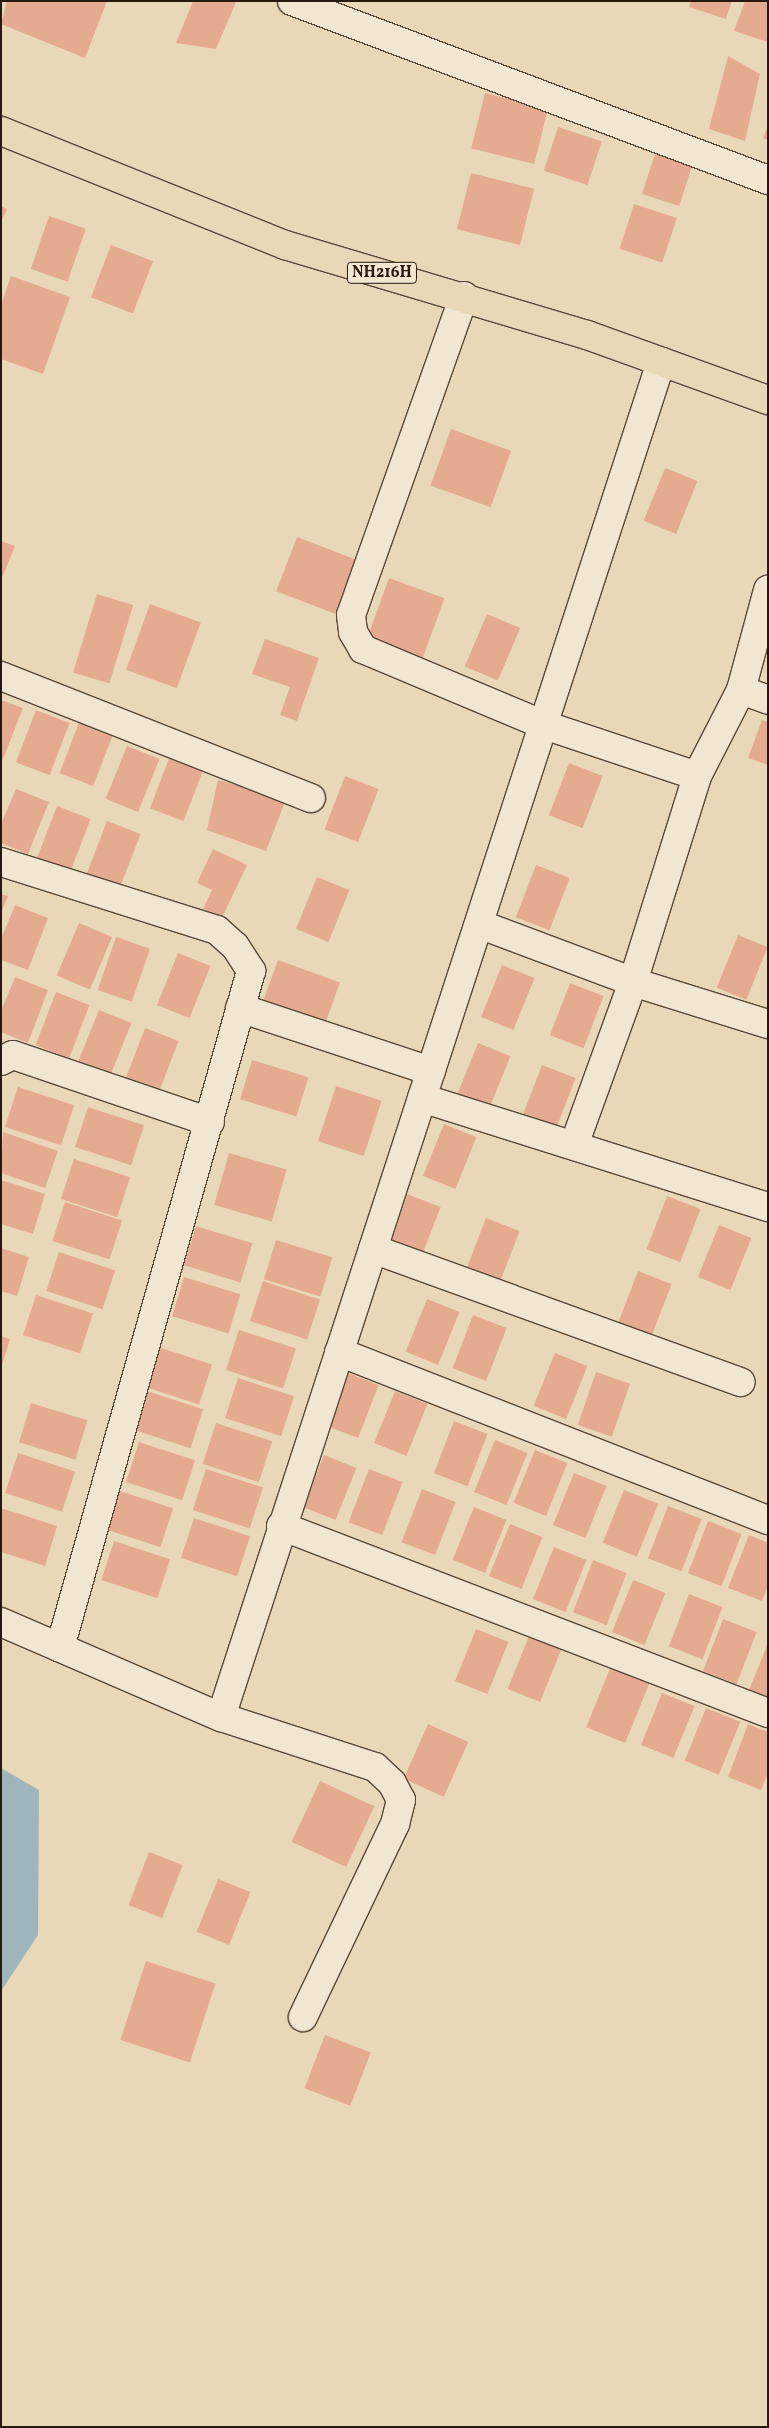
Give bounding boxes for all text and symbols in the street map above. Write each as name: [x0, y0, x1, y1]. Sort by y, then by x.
road number: NH216H: [346, 260, 418, 286]

